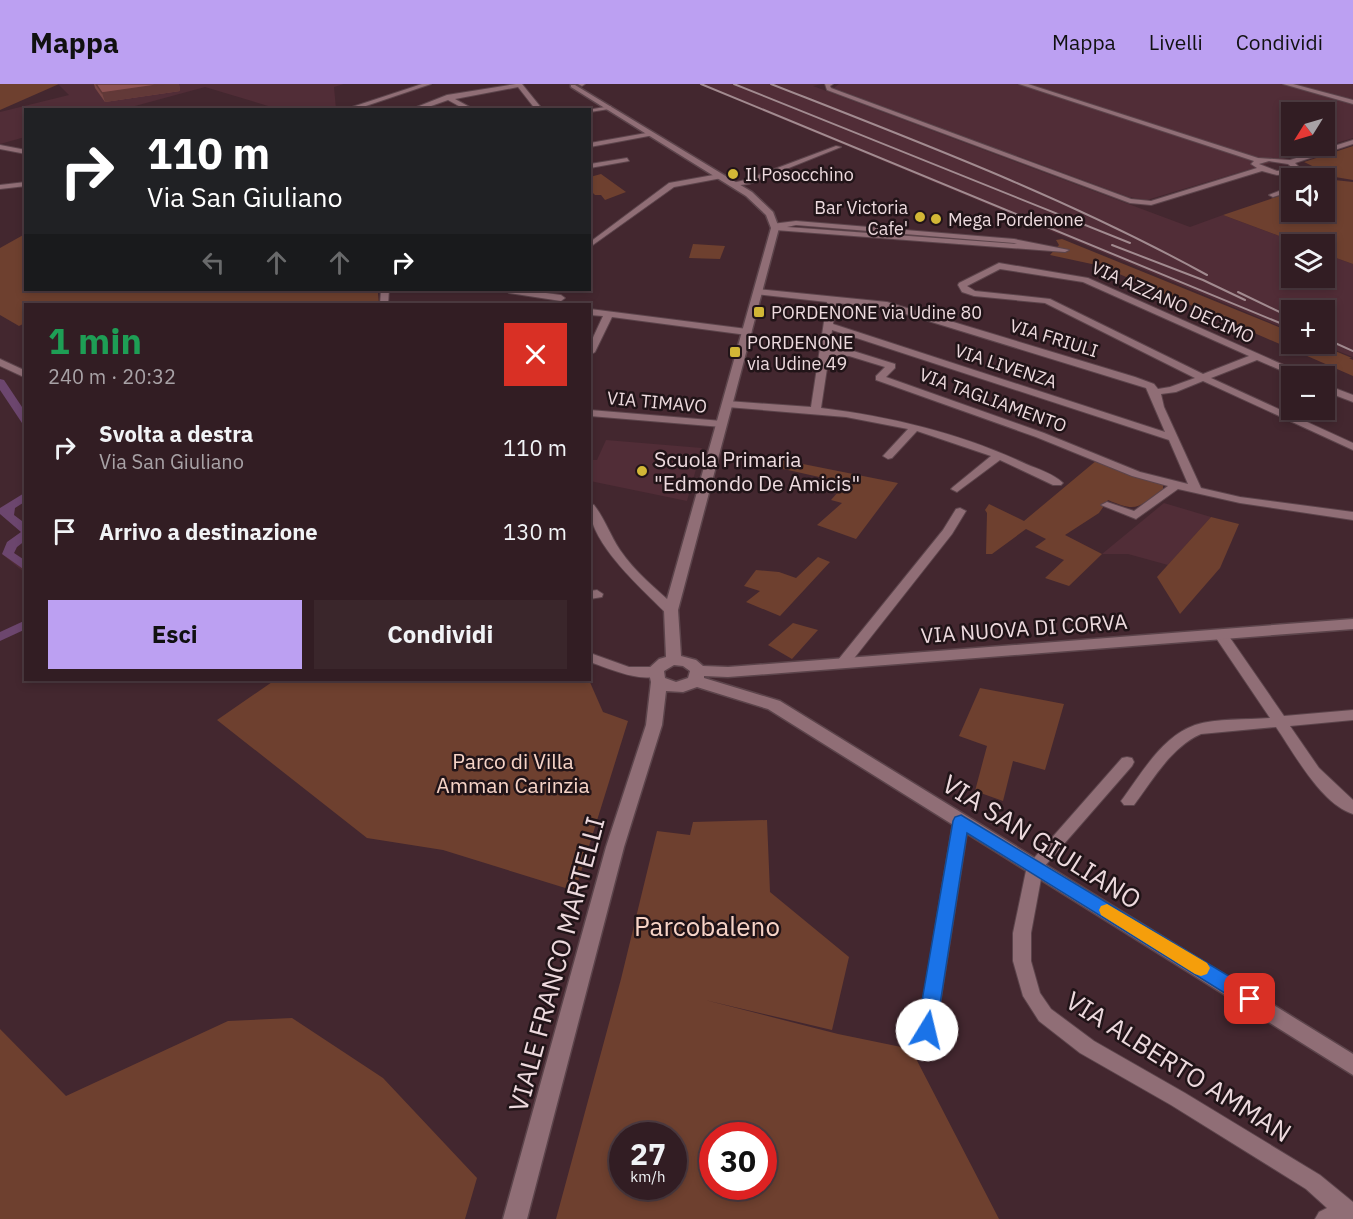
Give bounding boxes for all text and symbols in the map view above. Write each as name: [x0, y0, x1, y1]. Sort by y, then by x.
text: Mappa: [30, 24, 119, 61]
text: Mappa: [1052, 28, 1116, 56]
text: Livelli: [1149, 28, 1203, 56]
text: Condividi: [1236, 28, 1323, 56]
north arrow: [1281, 102, 1335, 156]
map controls: [1281, 102, 1335, 420]
text: 110 m: [147, 126, 270, 181]
icon: right: [48, 132, 126, 210]
place label: Il Posocchino: [745, 163, 854, 186]
marker: Il Posocchino: [726, 167, 740, 181]
button: sound: [1281, 168, 1335, 222]
text: Via San Giuliano: [147, 179, 343, 214]
place label: Bar Victoria Cafe': [814, 196, 908, 240]
place label: Mega Pordenone: [948, 208, 1084, 231]
marker: Bar Victoria Cafe': [913, 210, 927, 224]
marker: Mega Pordenone: [929, 212, 943, 226]
button: layers: [1281, 234, 1335, 288]
icon: left: [197, 246, 230, 279]
icon: ahead: [260, 246, 293, 279]
icon: ahead: [323, 246, 356, 279]
icon: right: [386, 246, 419, 279]
street label: VIA AZZANO DECIMO: [1088, 256, 1258, 348]
button: +: [1281, 300, 1335, 354]
place label: PORDENONE via Udine 80: [771, 301, 982, 324]
marker: PORDENONE via Udine 80: [752, 305, 766, 319]
street label: VIA FRIULI: [1007, 314, 1101, 362]
text: 1 min: [48, 317, 142, 364]
button: close: [504, 323, 567, 386]
place label: PORDENONE via Udine 49: [747, 331, 853, 375]
street label: VIA LIVENZA: [952, 339, 1061, 394]
marker: PORDENONE via Udine 49: [728, 345, 742, 359]
text: 240 m · 20:32: [48, 363, 176, 390]
street label: VIA TAGLIAMENTO: [916, 363, 1070, 437]
button: −: [1281, 366, 1335, 420]
street label: VIA TIMAVO: [606, 386, 708, 418]
text: Svolta a destra: [99, 419, 253, 448]
icon: right: [48, 431, 81, 464]
text: 110 m: [503, 433, 567, 462]
place label: Scuola Primaria "Edmondo De Amicis": [654, 445, 860, 497]
text: Via San Giuliano: [99, 448, 244, 475]
marker: Scuola Primaria "Edmondo De Amicis": [635, 464, 649, 478]
icon: arrive: [48, 515, 81, 548]
text: Arrivo a destinazione: [99, 517, 318, 546]
text: 130 m: [503, 517, 567, 546]
button: Esci: [48, 600, 302, 669]
button: Condividi: [314, 600, 567, 669]
street label: VIA NUOVA DI CORVA: [920, 607, 1128, 649]
park label: Parco di Villa Amman Carinzia: [436, 747, 590, 799]
street label: VIA SAN GIULIANO: [936, 766, 1148, 916]
street label: VIALE FRANCO MARTELLI: [500, 813, 612, 1115]
park label: Parcobaleno: [634, 909, 780, 943]
pin: [1224, 973, 1275, 1024]
icon: arrive: [1233, 982, 1266, 1015]
street label: VIA ALBERTO AMMAN: [1060, 983, 1298, 1149]
position arrow: [895, 998, 959, 1062]
speed limit sign: 30: [699, 1122, 777, 1200]
text: 27: [630, 1134, 666, 1173]
text: km/h: [630, 1167, 666, 1186]

